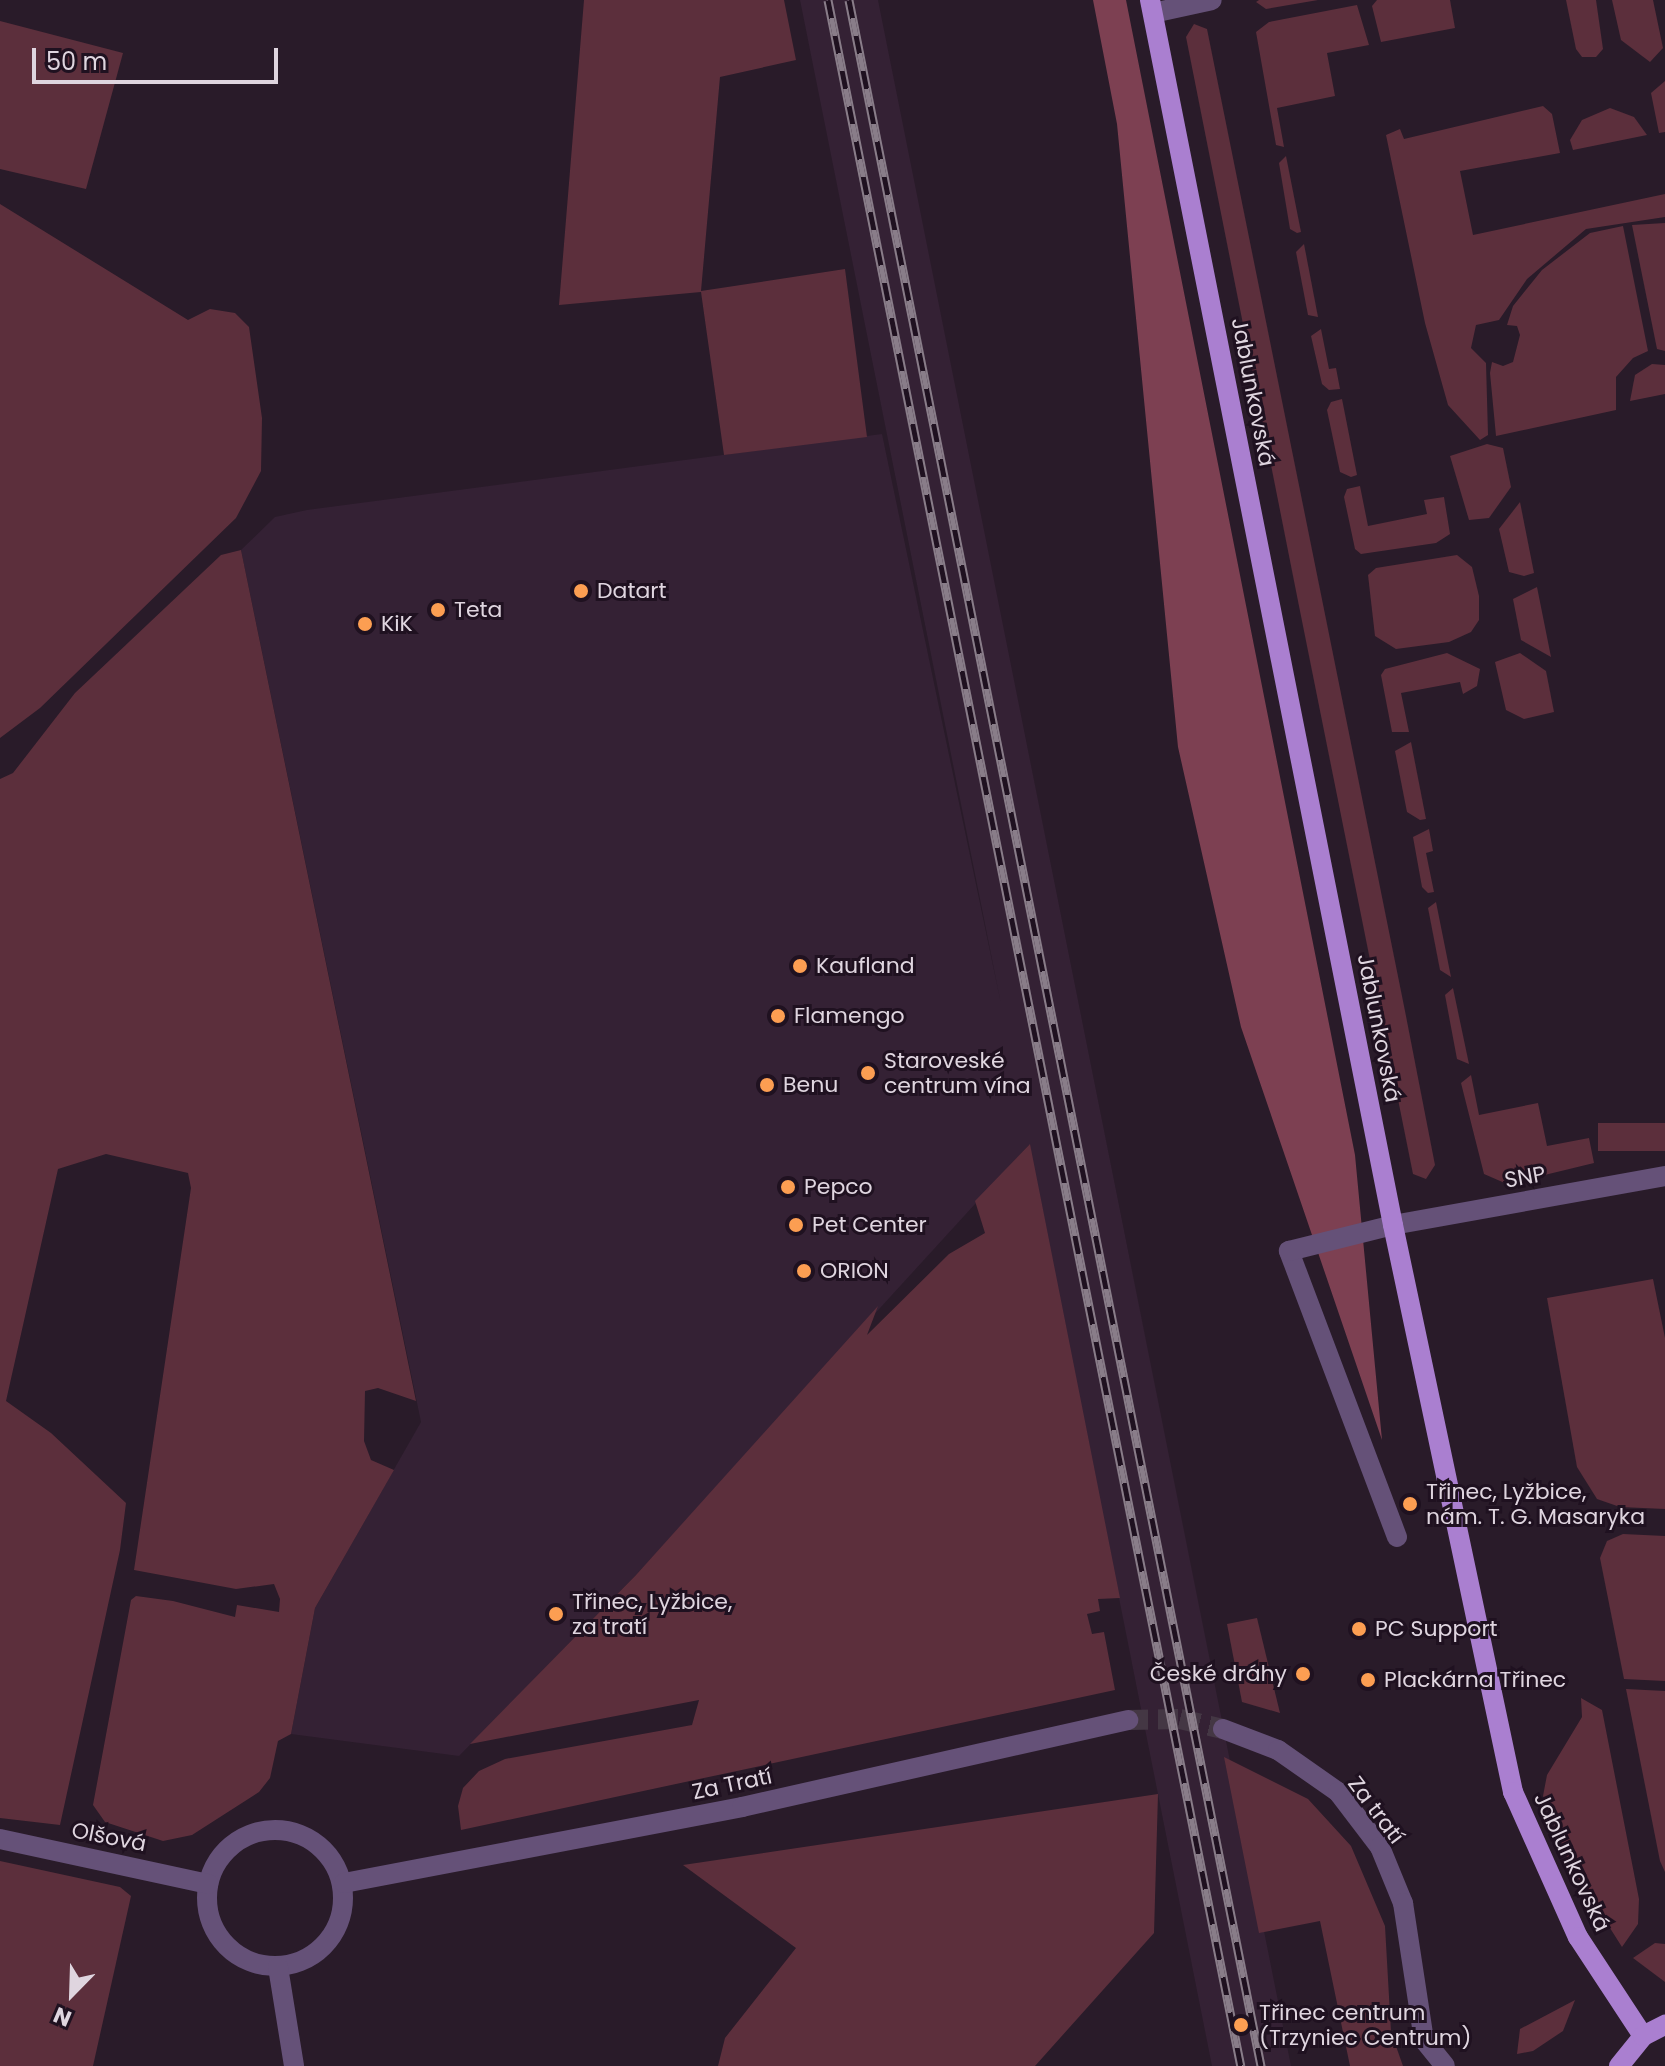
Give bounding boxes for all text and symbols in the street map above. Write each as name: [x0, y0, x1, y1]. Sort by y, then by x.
scale bar: [36, 32, 282, 82]
text: 50 m: [46, 45, 107, 78]
street label: Jablunkovská: [1226, 316, 1280, 468]
place label: Datart: [597, 578, 667, 604]
marker: Datart: [572, 582, 590, 600]
place label: Teta: [454, 597, 502, 623]
marker: Teta: [429, 601, 447, 619]
place label: KiK: [381, 611, 413, 637]
marker: KiK: [356, 615, 374, 633]
street label: Jablunkovská: [1352, 952, 1406, 1104]
place label: Kaufland: [816, 953, 915, 979]
marker: Kaufland: [791, 957, 809, 975]
place label: Flamengo: [794, 1003, 905, 1029]
marker: Flamengo: [769, 1007, 787, 1025]
place label: Staroveské centrum vína: [884, 1047, 1031, 1098]
marker: Staroveské centrum vína: [859, 1064, 877, 1082]
place label: Benu: [783, 1072, 838, 1098]
marker: Benu: [758, 1076, 776, 1094]
street label: SNP: [1502, 1160, 1548, 1194]
place label: Pepco: [804, 1174, 873, 1200]
marker: Pepco: [779, 1178, 797, 1196]
place label: Pet Center: [812, 1212, 927, 1238]
marker: Pet Center: [787, 1216, 805, 1234]
place label: ORION: [820, 1258, 889, 1284]
marker: ORION: [795, 1262, 813, 1280]
place label: Třinec, Lyžbice, nám. T. G. Masaryka: [1426, 1478, 1645, 1530]
marker: Třinec, Lyžbice, nám. T. G. Masaryka: [1401, 1495, 1419, 1513]
place label: Třinec, Lyžbice, za tratí: [572, 1588, 732, 1640]
marker: Třinec, Lyžbice, za tratí: [547, 1605, 565, 1623]
place label: PC Support: [1375, 1616, 1498, 1642]
marker: PC Support: [1350, 1620, 1368, 1638]
place label: České dráhy: [1150, 1661, 1287, 1687]
marker: České dráhy: [1294, 1665, 1312, 1683]
place label: Plackárna Třinec: [1384, 1667, 1566, 1693]
marker: Plackárna Třinec: [1359, 1671, 1377, 1689]
street label: Za Tratí: [690, 1763, 774, 1805]
street label: Za tratí: [1342, 1771, 1410, 1849]
street label: Jablunkovská: [1528, 1788, 1616, 1936]
street label: Olšová: [69, 1817, 149, 1857]
north arrow: [32, 1954, 112, 2034]
text: N: [49, 1999, 76, 2034]
place label: Třinec centrum (Trzyniec Centrum): [1259, 1999, 1471, 2050]
marker: Třinec centrum (Trzyniec Centrum): [1230, 2014, 1252, 2036]

